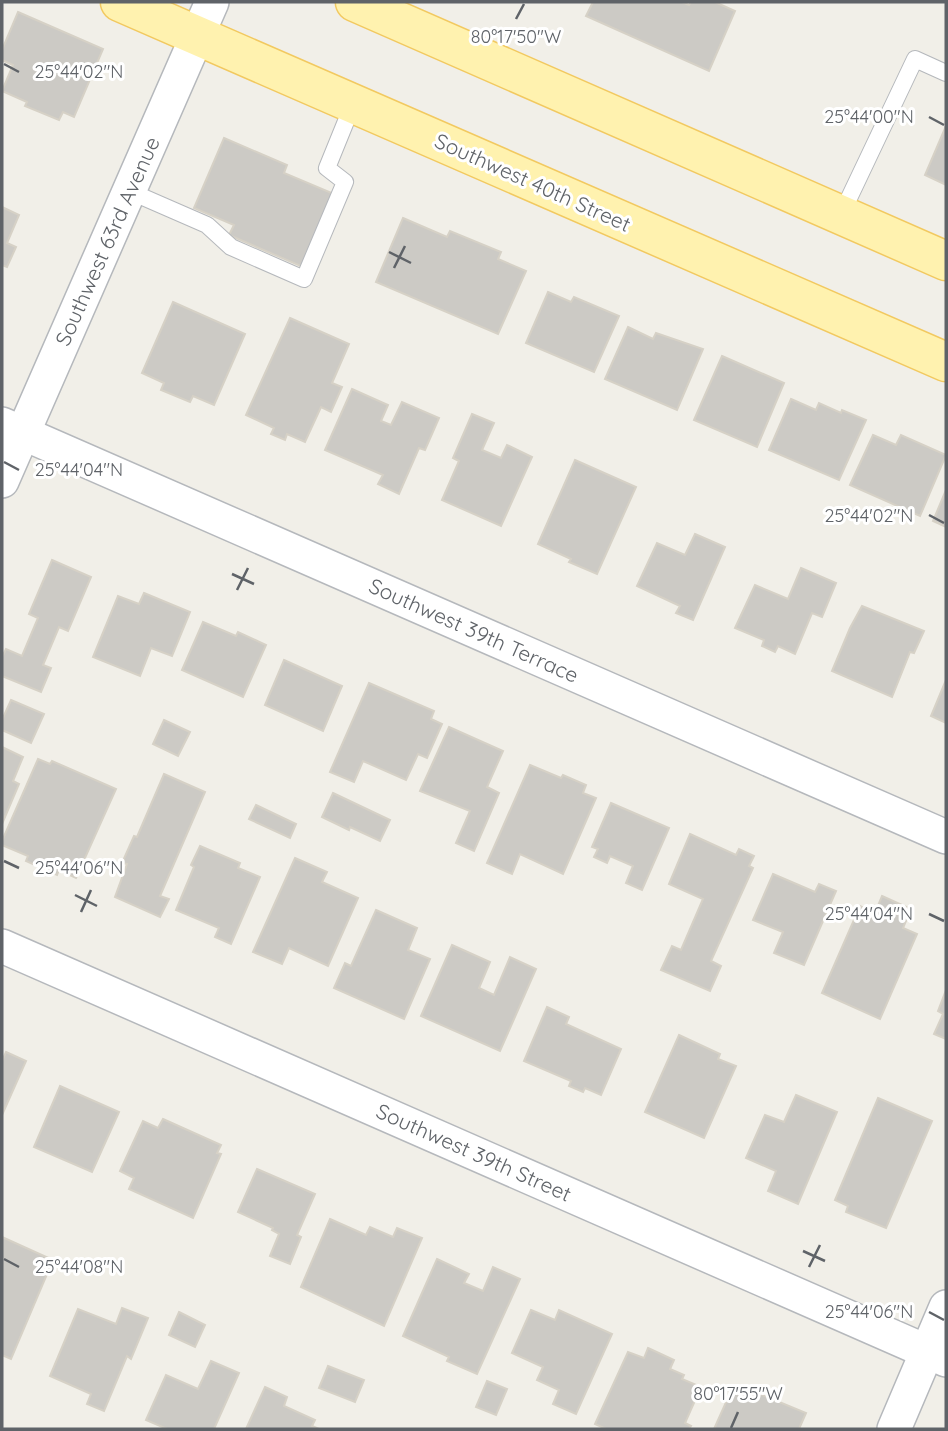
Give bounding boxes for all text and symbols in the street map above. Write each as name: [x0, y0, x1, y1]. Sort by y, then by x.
text: 80°17'50"W: [471, 25, 561, 48]
text: 25°44'02"N: [35, 60, 123, 83]
text: 25°44'00"N: [824, 105, 914, 128]
street label: Southwest 40th Street: [431, 127, 635, 237]
street label: Southwest 63rd Avenue: [49, 132, 165, 350]
text: 25°44'04"N: [35, 458, 123, 481]
text: 25°44'02"N: [825, 504, 913, 527]
street label: Southwest 39th Terrace: [365, 572, 583, 688]
text: 25°44'06"N: [35, 856, 123, 879]
text: 25°44'04"N: [825, 902, 913, 925]
street label: Southwest 39th Street: [372, 1097, 576, 1207]
text: 25°44'08"N: [35, 1255, 123, 1278]
text: 25°44'06"N: [825, 1300, 913, 1323]
text: 80°17'55"W: [693, 1382, 783, 1405]

